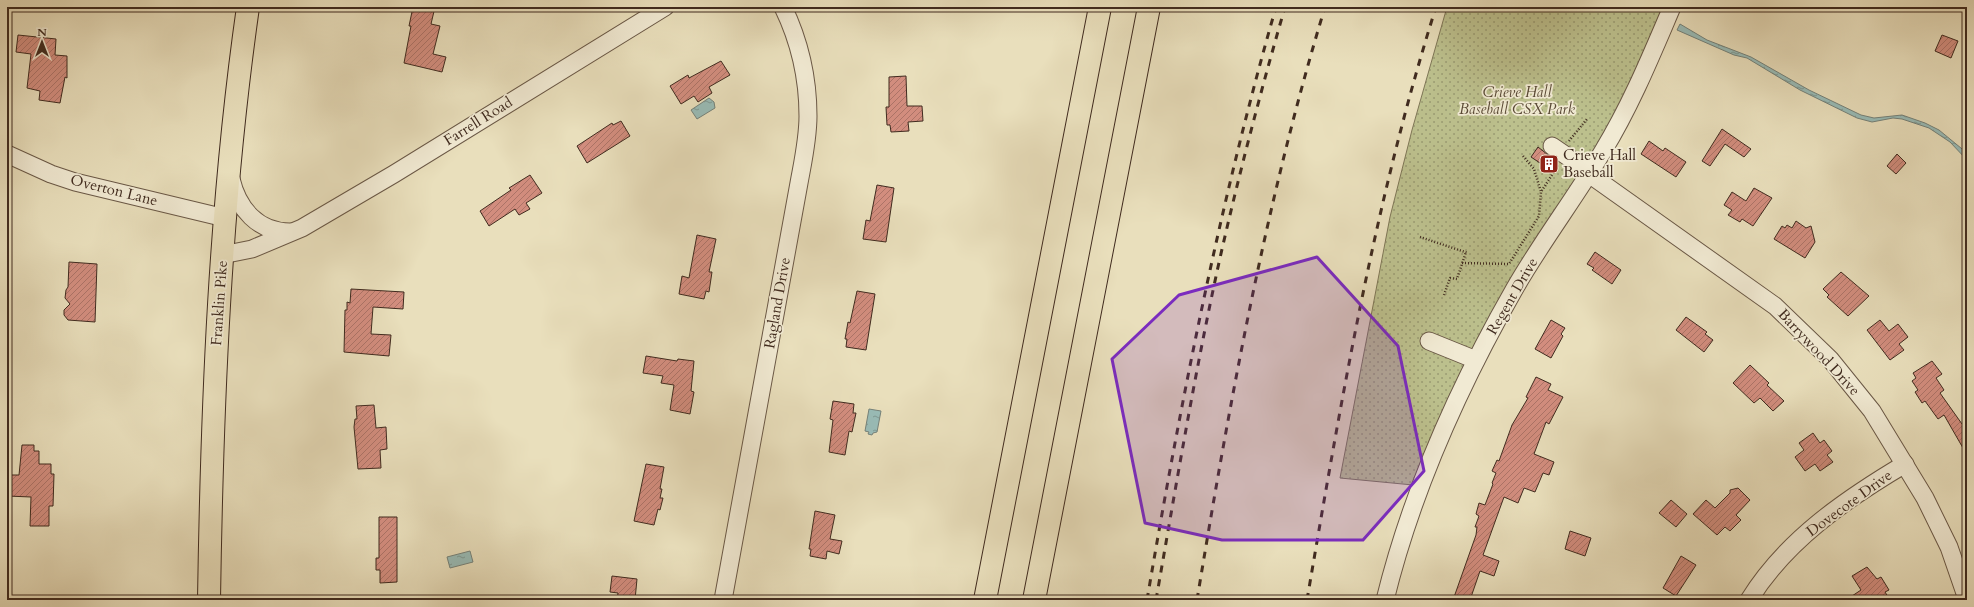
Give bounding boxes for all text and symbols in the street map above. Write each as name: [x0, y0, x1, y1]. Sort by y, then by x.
north arrow: [22, 22, 62, 62]
text: N: [37, 25, 47, 40]
park label: Crieve Hall Baseball CSX Park: [1459, 82, 1575, 119]
street label: Farrell Road: [440, 92, 516, 150]
place label: Crieve Hall Baseball: [1563, 145, 1636, 182]
building icon: Crieve Hall Baseball: [1538, 153, 1560, 175]
street label: Overton Lane: [68, 170, 160, 211]
street label: Regent Drive: [1482, 254, 1542, 338]
street label: Ragland Drive: [759, 256, 795, 350]
street label: Franklin Pike: [206, 259, 232, 346]
street label: Barrywood Drive: [1773, 304, 1865, 400]
street label: Dovecote Drive: [1802, 465, 1896, 541]

